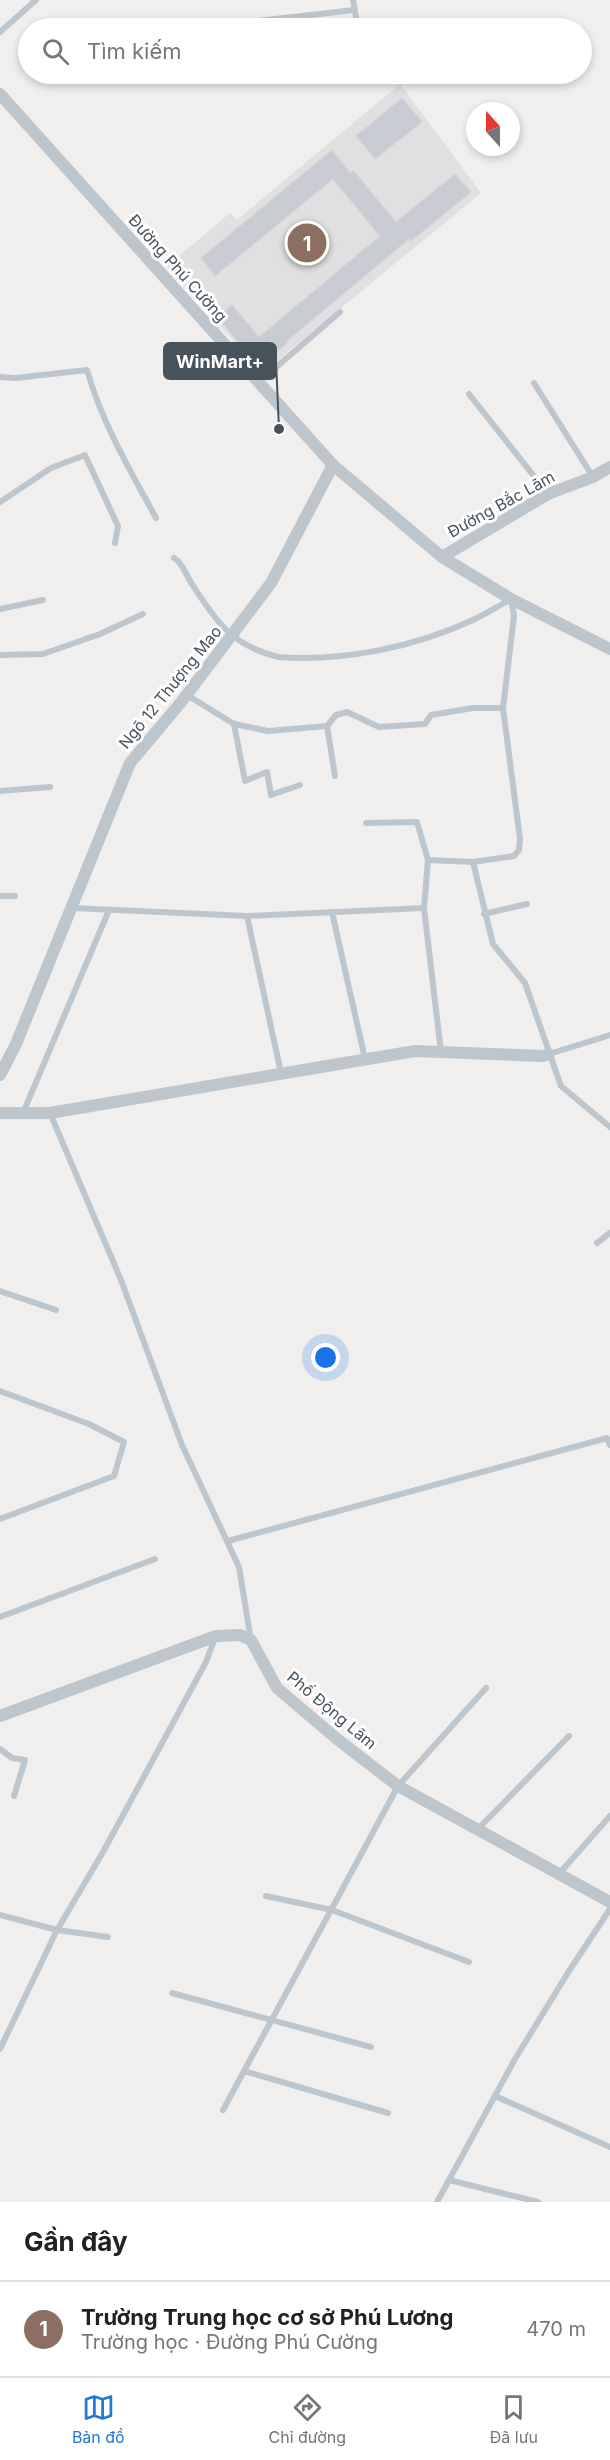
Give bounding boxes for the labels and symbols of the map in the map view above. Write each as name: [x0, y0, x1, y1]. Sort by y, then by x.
north arrow: [466, 102, 520, 156]
street label: Đường Phú Cường: [124, 210, 232, 326]
pin: 1: [288, 220, 326, 266]
callout: WinMart+: [164, 343, 276, 379]
text: WinMart+: [176, 351, 264, 372]
street label: Đường Bắc Lãm: [444, 466, 558, 542]
street label: Ngõ 12 Thượng Mao: [114, 622, 226, 752]
your location: [311, 1343, 340, 1372]
street label: Phố Động Lãm: [283, 1667, 381, 1753]

